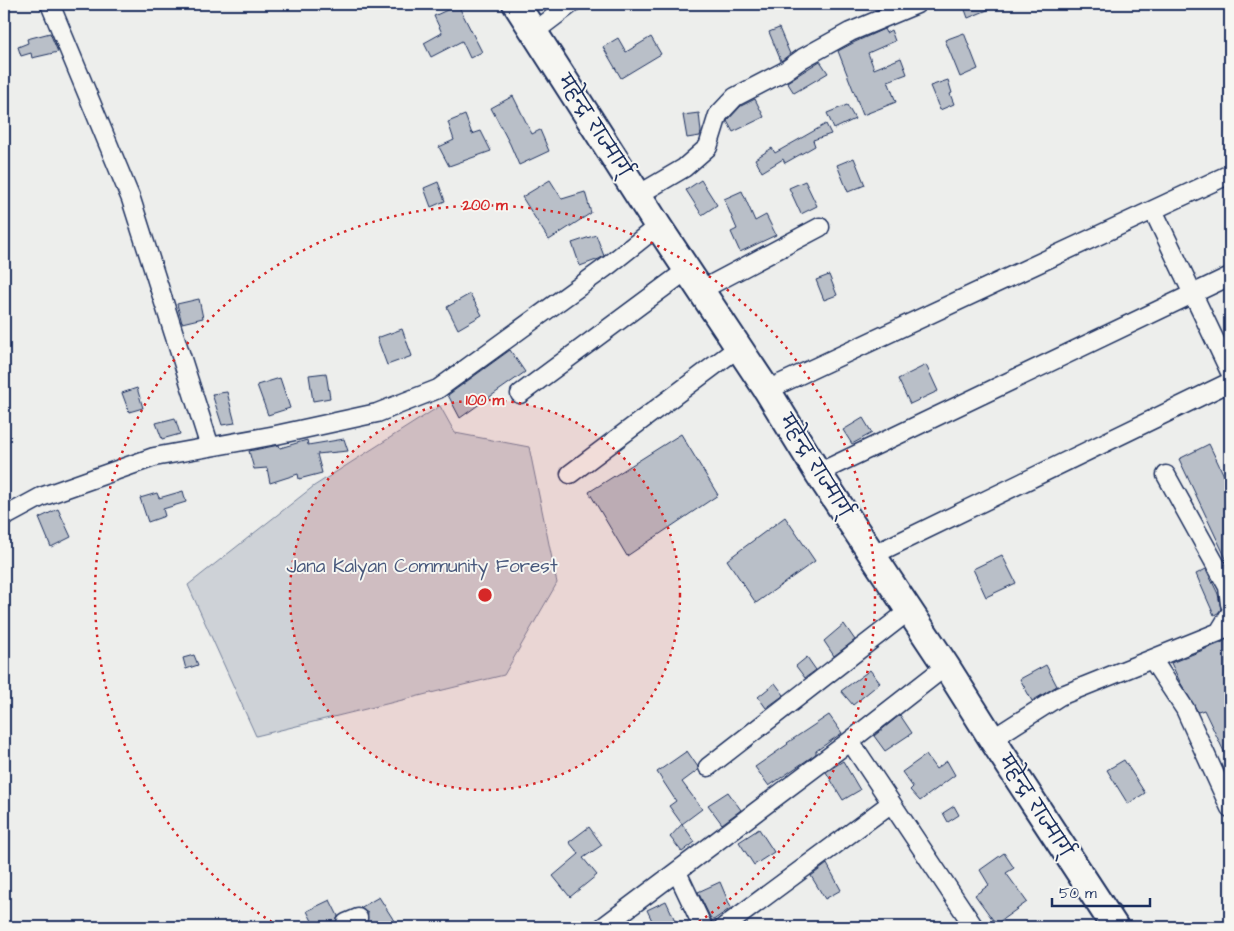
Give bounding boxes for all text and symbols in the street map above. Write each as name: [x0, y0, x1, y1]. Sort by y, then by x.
street label: महेन्द्र राज्मार्ग्: [549, 66, 642, 185]
text: 200 m: [461, 195, 508, 216]
text: 100 m: [466, 390, 505, 411]
street label: महेन्द्र राज्मार्ग्: [771, 406, 862, 525]
park label: Jana Kalyan Community Forest: [286, 553, 558, 581]
centre of rings: [476, 586, 494, 604]
street label: महेन्द्र राज्मार्ग्: [990, 746, 1083, 865]
scale bar: [1052, 876, 1149, 908]
text: 50 m: [1059, 883, 1097, 904]

